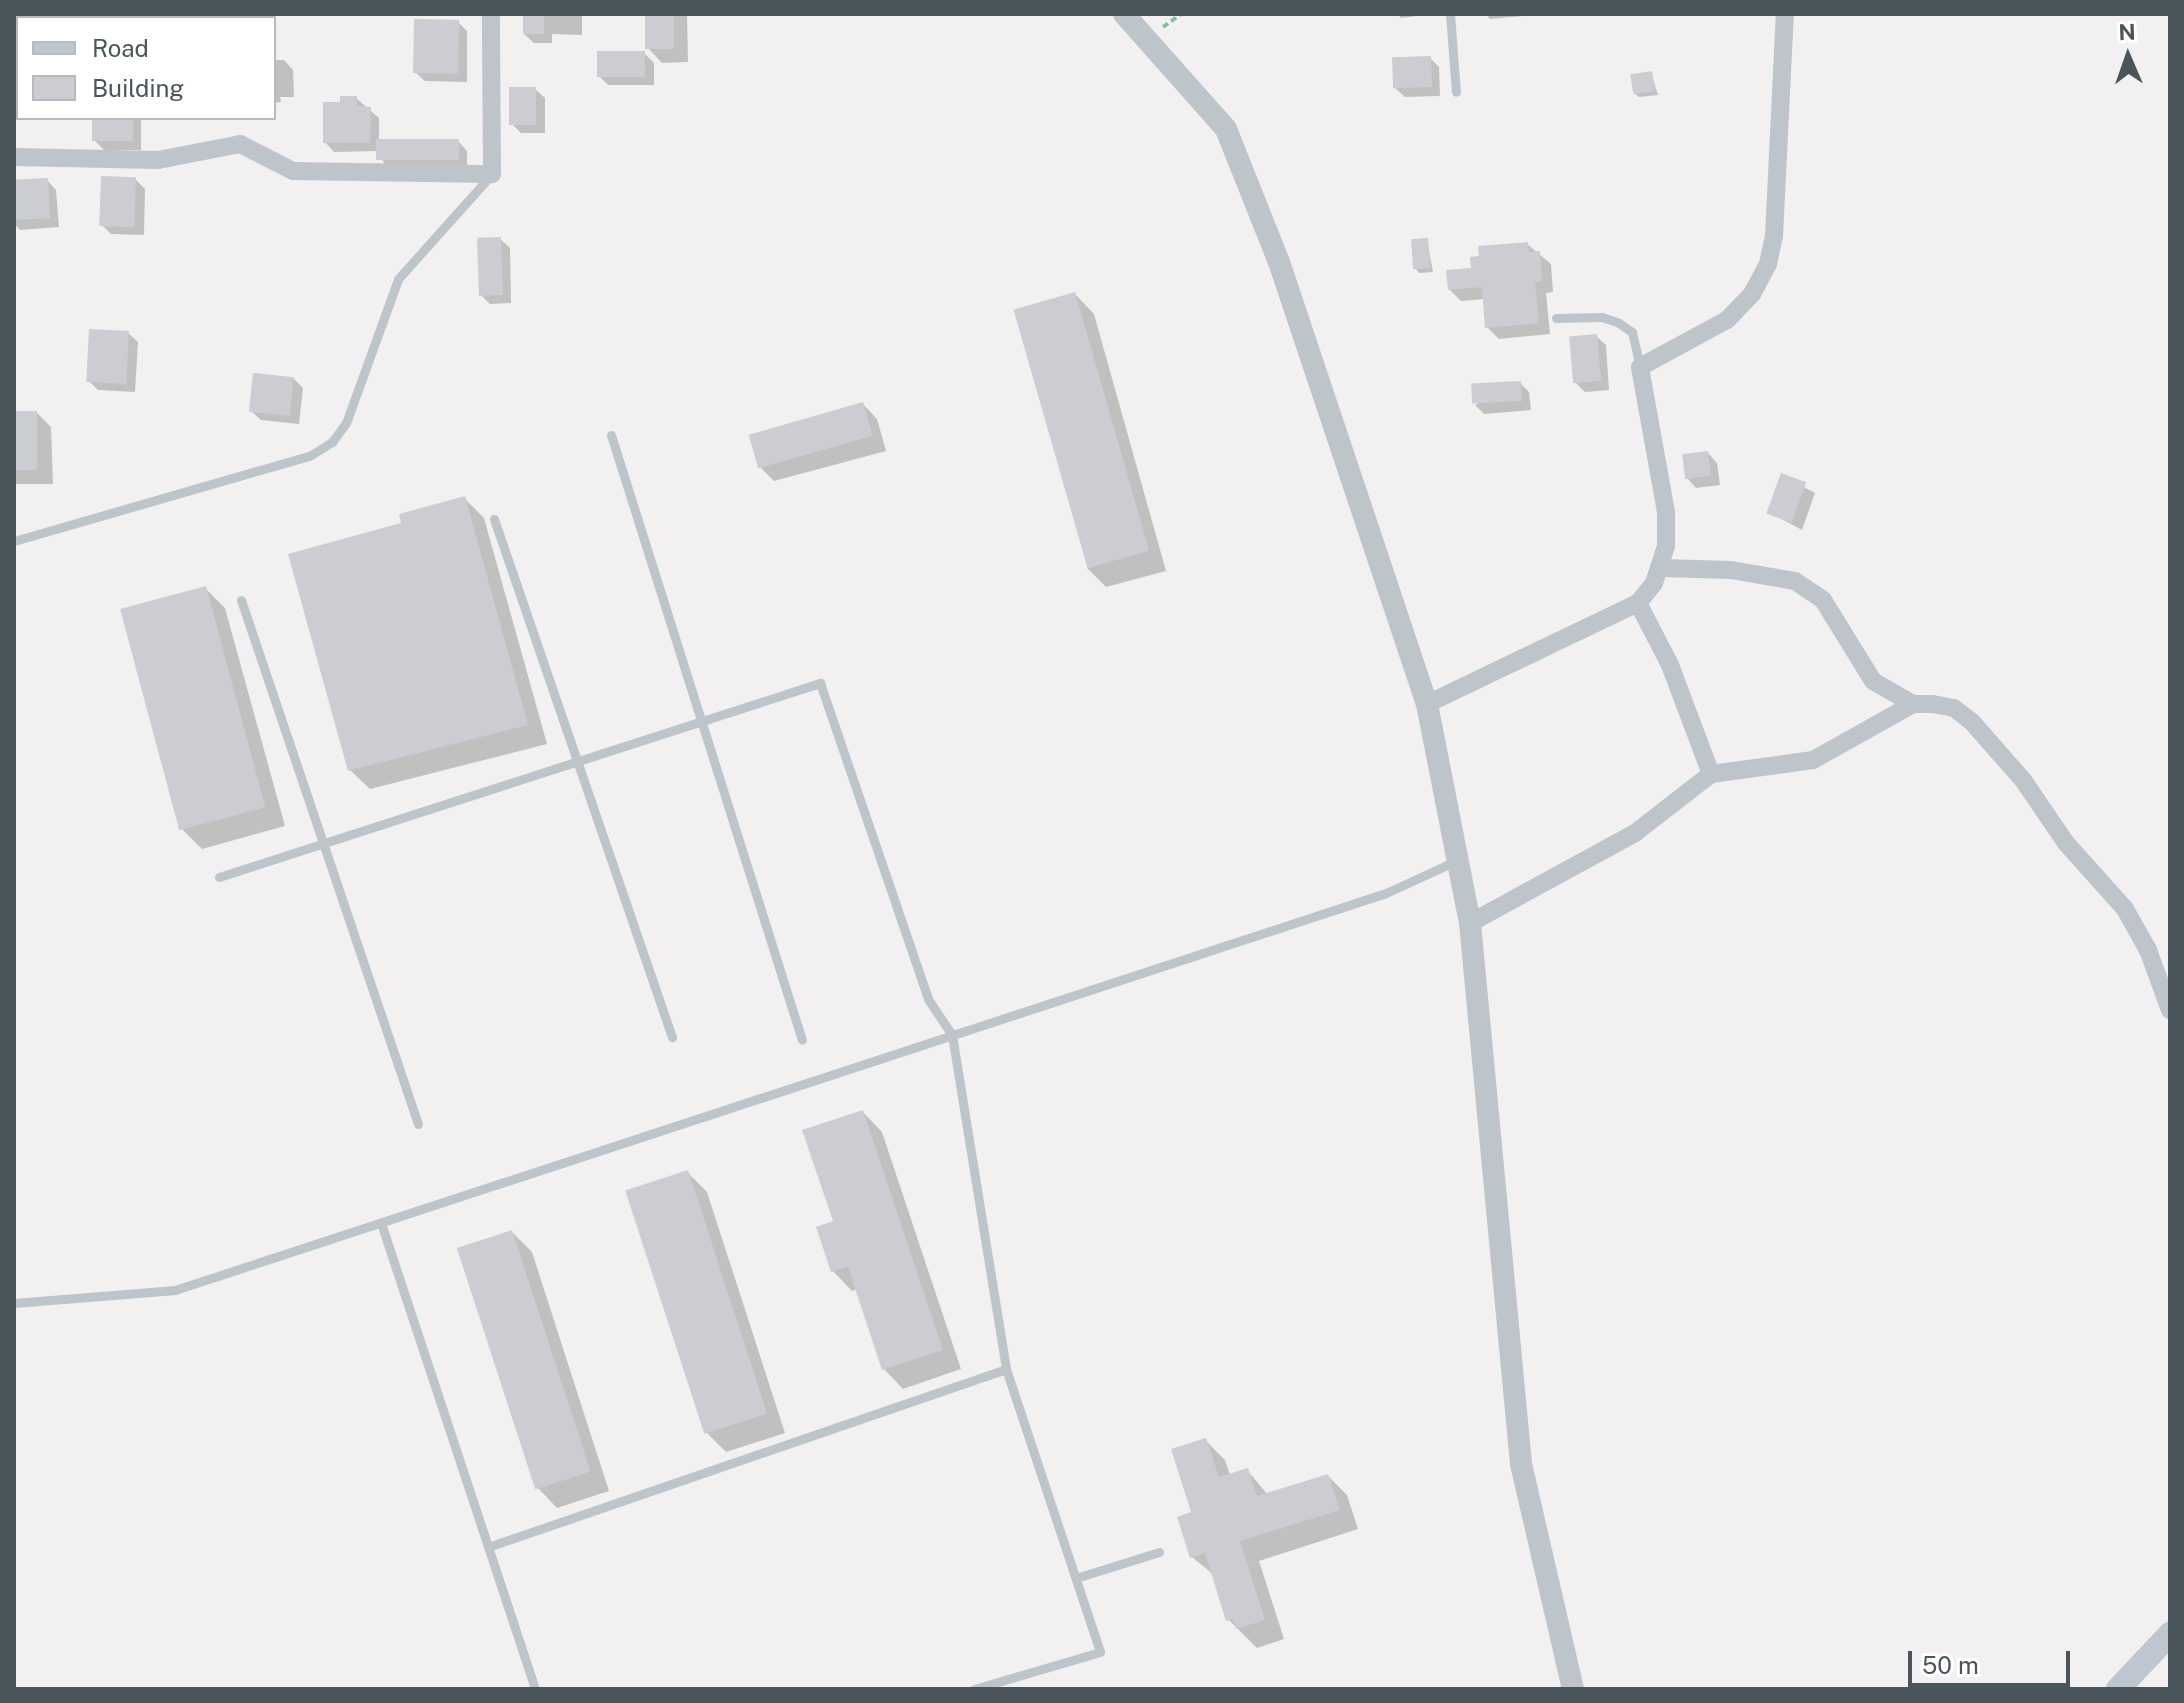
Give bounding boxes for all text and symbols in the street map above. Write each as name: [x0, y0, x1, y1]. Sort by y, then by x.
legend: [16, 16, 276, 120]
north arrow: [2088, 16, 2168, 96]
text: N: [2118, 19, 2136, 45]
text: Road: [92, 34, 149, 62]
text: Building: [92, 74, 184, 102]
scale bar: [1912, 1635, 2074, 1685]
text: 50 m: [1922, 1651, 1979, 1679]

